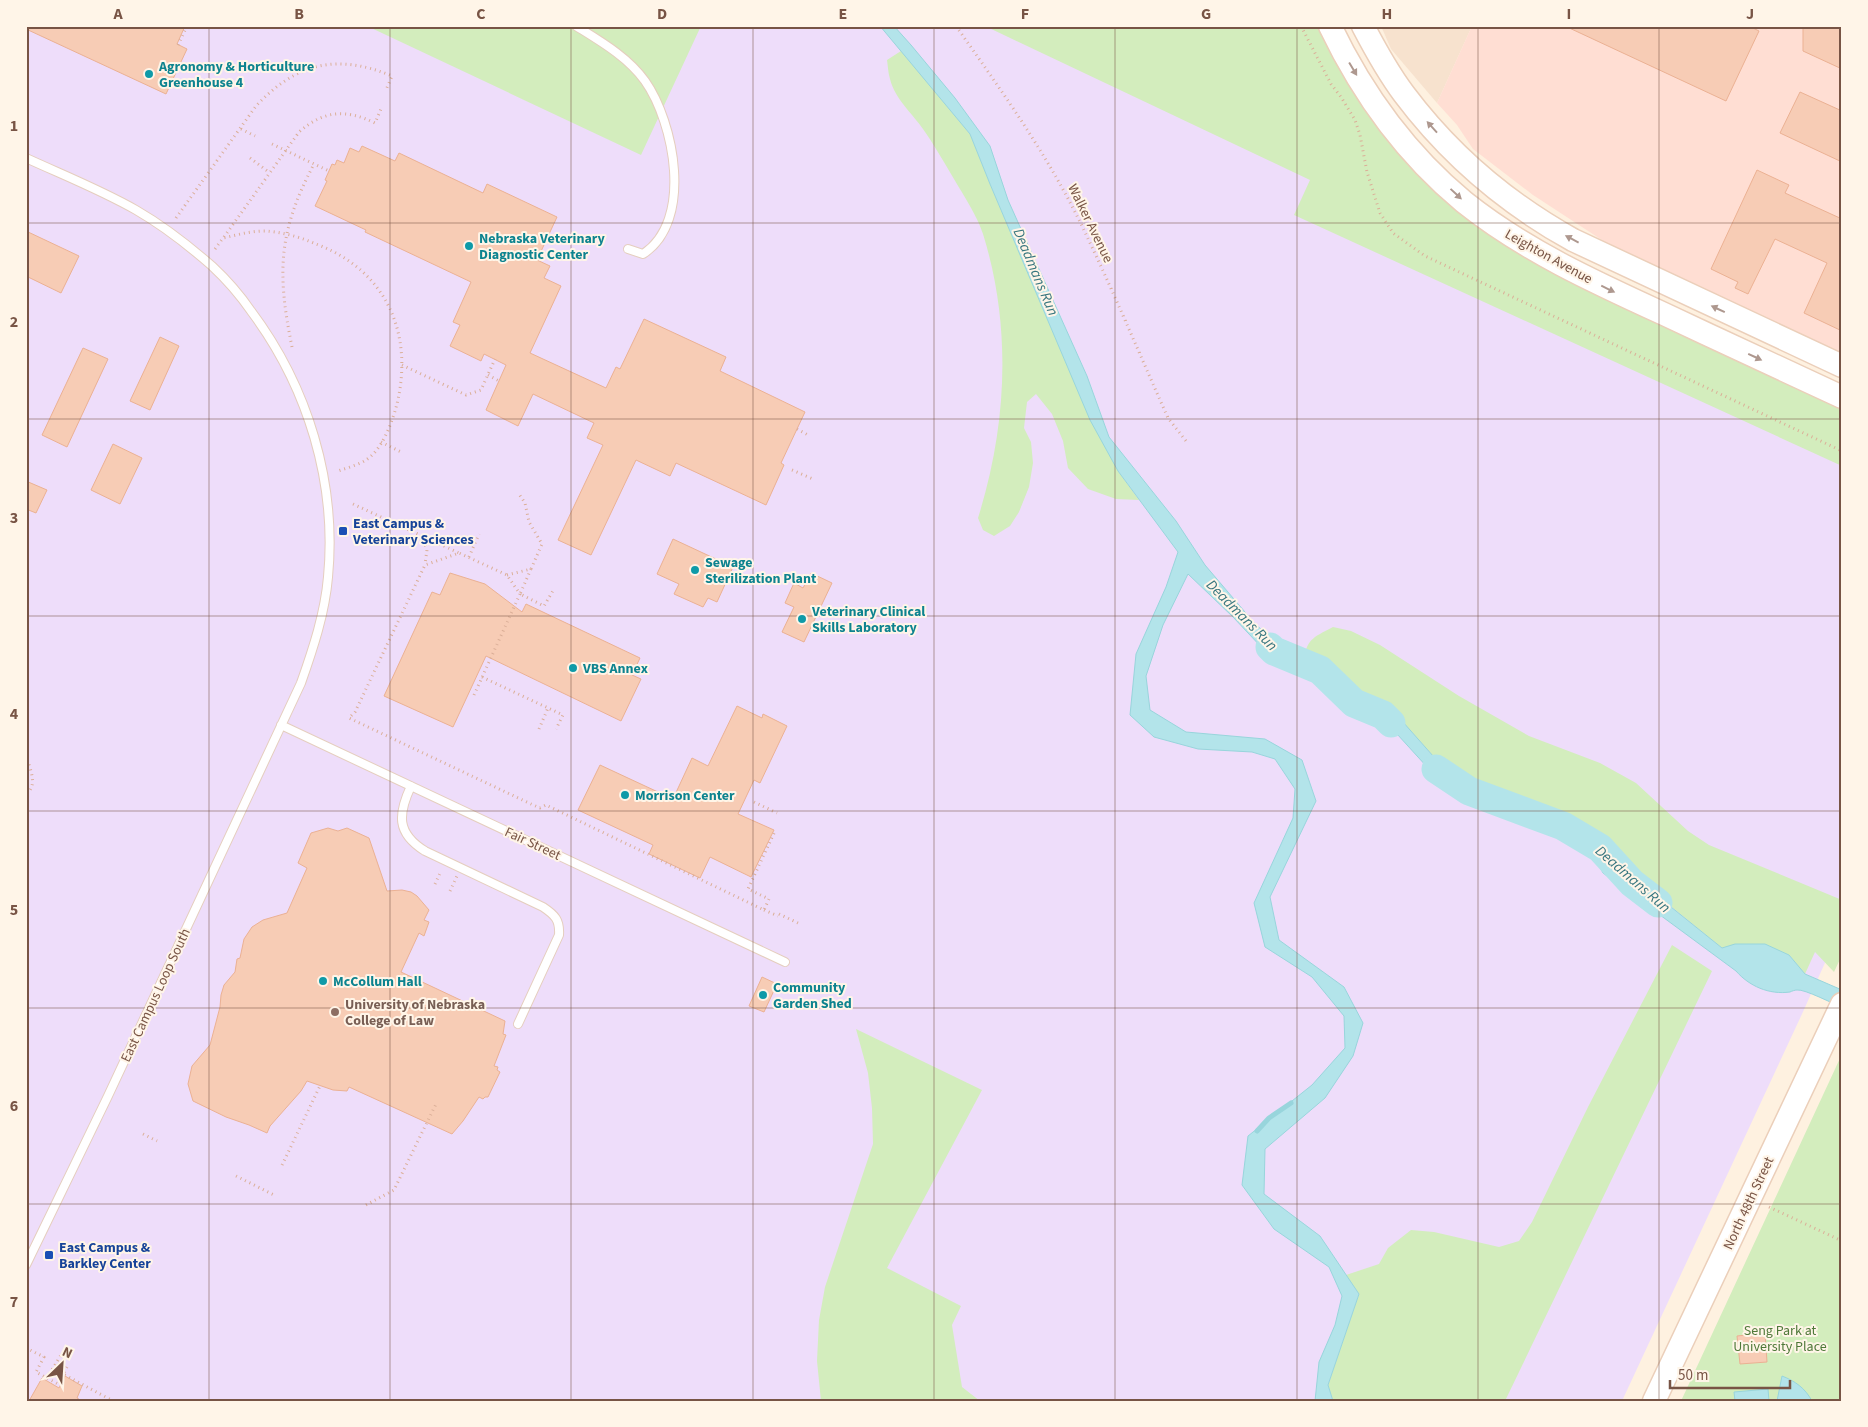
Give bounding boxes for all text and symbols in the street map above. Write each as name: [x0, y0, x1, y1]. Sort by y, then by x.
text: A: [112, 3, 123, 25]
text: B: [294, 3, 304, 25]
text: C: [476, 3, 486, 25]
text: D: [657, 3, 667, 25]
text: E: [839, 3, 847, 25]
text: F: [1021, 3, 1029, 25]
text: G: [1201, 3, 1211, 25]
text: H: [1382, 3, 1392, 25]
text: I: [1567, 3, 1571, 25]
text: J: [1746, 3, 1754, 25]
place label: Agronomy & Horticulture Greenhouse 4: [158, 57, 314, 93]
one-way arrow: [1348, 63, 1357, 76]
marker: Agronomy & Horticulture Greenhouse 4: [143, 68, 155, 80]
text: 1: [10, 115, 18, 137]
one-way arrow: [1426, 121, 1438, 133]
street label: Walker Avenue: [1062, 180, 1118, 266]
one-way arrow: [1449, 188, 1461, 200]
water label: Deadmans Run: [1008, 225, 1063, 319]
street label: Leighton Avenue: [1501, 225, 1596, 289]
place label: Nebraska Veterinary Diagnostic Center: [479, 229, 606, 265]
one-way arrow: [1564, 235, 1579, 243]
marker: Nebraska Veterinary Diagnostic Center: [463, 240, 475, 252]
one-way arrow: [1601, 285, 1615, 293]
one-way arrow: [1711, 305, 1725, 313]
text: 2: [10, 311, 18, 333]
one-way arrow: [1748, 353, 1762, 361]
text: 3: [10, 507, 18, 529]
place label: East Campus & Veterinary Sciences: [352, 514, 474, 550]
marker: East Campus & Veterinary Sciences: [337, 525, 349, 537]
place label: Sewage Sterilization Plant: [705, 553, 817, 589]
marker: Sewage Sterilization Plant: [689, 564, 701, 576]
water label: Deadmans Run: [1201, 575, 1282, 656]
place label: Veterinary Clinical Skills Laboratory: [811, 602, 925, 638]
marker: Veterinary Clinical Skills Laboratory: [796, 613, 808, 625]
place label: VBS Annex: [582, 659, 648, 679]
marker: VBS Annex: [567, 662, 579, 674]
text: 4: [10, 703, 19, 725]
place label: Morrison Center: [635, 786, 735, 806]
marker: Morrison Center: [619, 789, 631, 801]
street label: Fair Street: [501, 822, 564, 866]
water label: Deadmans Run: [1591, 841, 1675, 918]
text: 5: [10, 899, 18, 921]
street label: East Campus Loop South: [116, 925, 196, 1066]
place label: McCollum Hall: [333, 972, 422, 992]
marker: McCollum Hall: [317, 975, 329, 987]
place label: Community Garden Shed: [773, 978, 852, 1014]
marker: Community Garden Shed: [757, 989, 769, 1001]
place label: University of Nebraska College of Law: [345, 995, 485, 1031]
marker: University of Nebraska College of Law: [329, 1006, 341, 1018]
text: 6: [10, 1095, 18, 1117]
street label: North 48th Street: [1719, 1153, 1779, 1253]
place label: East Campus & Barkley Center: [59, 1238, 151, 1274]
marker: East Campus & Barkley Center: [43, 1249, 55, 1261]
text: 7: [10, 1291, 18, 1313]
park label: Seng Park at University Place: [1733, 1321, 1827, 1357]
north arrow: [38, 1340, 88, 1390]
text: N: [59, 1342, 76, 1364]
scale bar: [1670, 1357, 1790, 1389]
text: 50 m: [1678, 1365, 1708, 1386]

